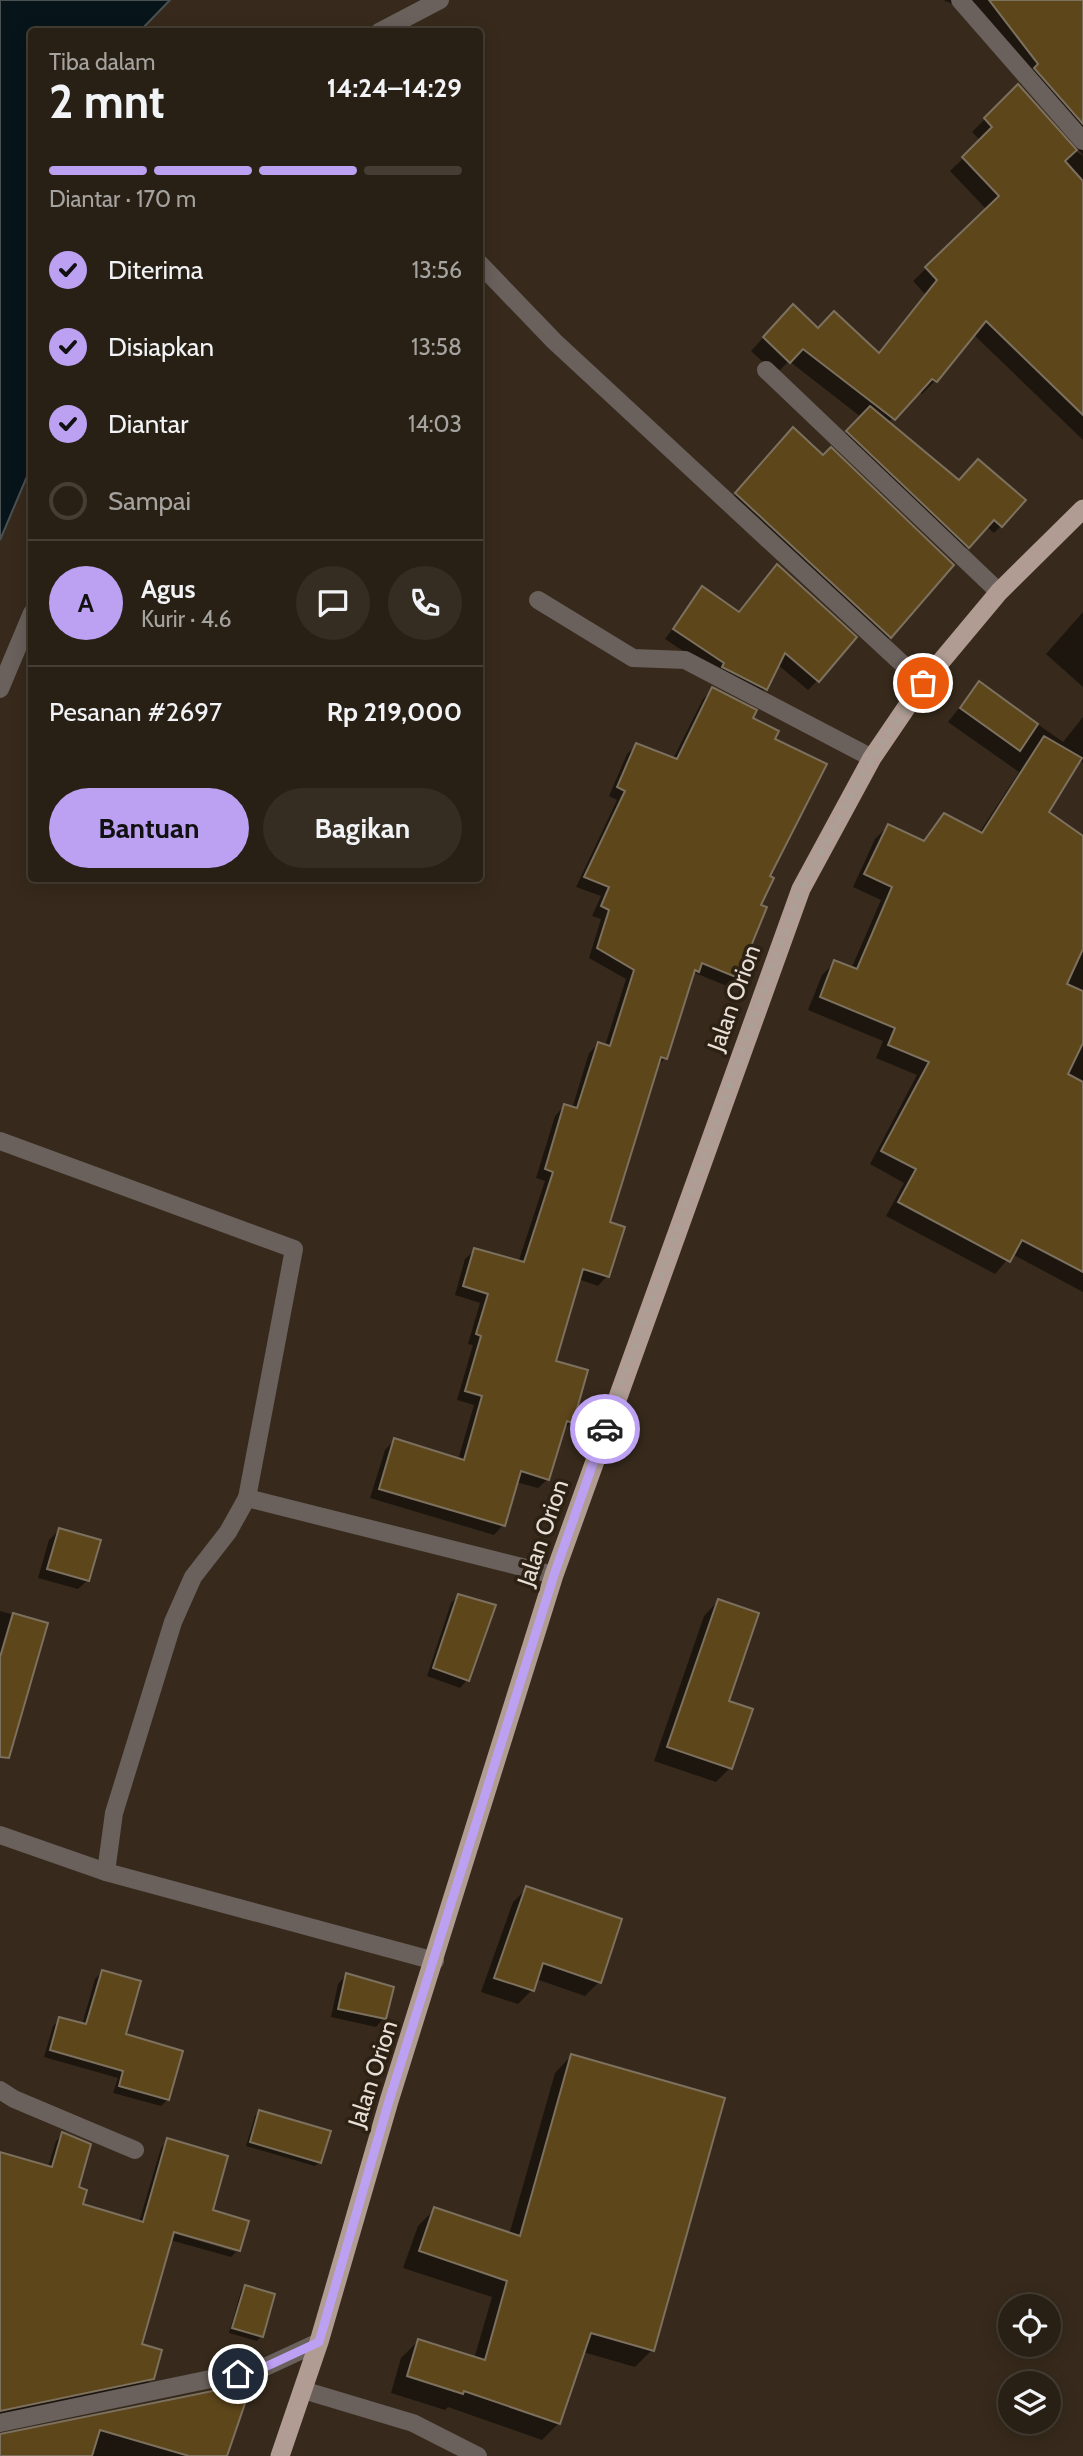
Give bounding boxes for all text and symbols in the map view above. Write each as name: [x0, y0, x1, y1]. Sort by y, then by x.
text: Tiba dalam: [49, 48, 155, 76]
text: 14:24–14:29: [327, 72, 462, 104]
text: 2 mnt: [49, 74, 165, 130]
text: Diantar · 170 m: [49, 185, 196, 213]
icon: check: [49, 251, 87, 289]
text: Diterima: [108, 254, 203, 286]
text: 13:56: [412, 256, 462, 284]
icon: check: [49, 328, 87, 366]
text: Disiapkan: [108, 331, 214, 363]
text: 13:58: [411, 333, 462, 361]
icon: check: [49, 405, 87, 443]
text: Diantar: [108, 408, 189, 440]
text: 14:03: [408, 410, 462, 438]
text: Sampai: [108, 485, 191, 517]
button: chat: [296, 566, 370, 640]
button: phone: [388, 566, 462, 640]
text: Agus: [141, 573, 195, 605]
text: A: [78, 587, 94, 619]
text: Kurir · 4.6: [141, 605, 232, 633]
pin: [893, 653, 953, 713]
icon: bag: [904, 664, 942, 702]
text: Pesanan #2697: [49, 696, 222, 728]
text: Rp 219,000: [327, 696, 462, 728]
button: Bantuan: [49, 788, 249, 868]
button: Bagikan: [263, 788, 462, 868]
street label: Jalan Orion: [701, 941, 766, 1056]
courier: [570, 1394, 640, 1464]
icon: car: [586, 1410, 624, 1448]
street label: Jalan Orion: [510, 1476, 574, 1591]
street label: Jalan Orion: [341, 2017, 403, 2132]
map controls: [998, 2294, 1061, 2434]
button: locate: [998, 2294, 1061, 2357]
pin: [208, 2344, 268, 2404]
icon: home: [219, 2355, 257, 2393]
button: layers: [998, 2371, 1061, 2434]

